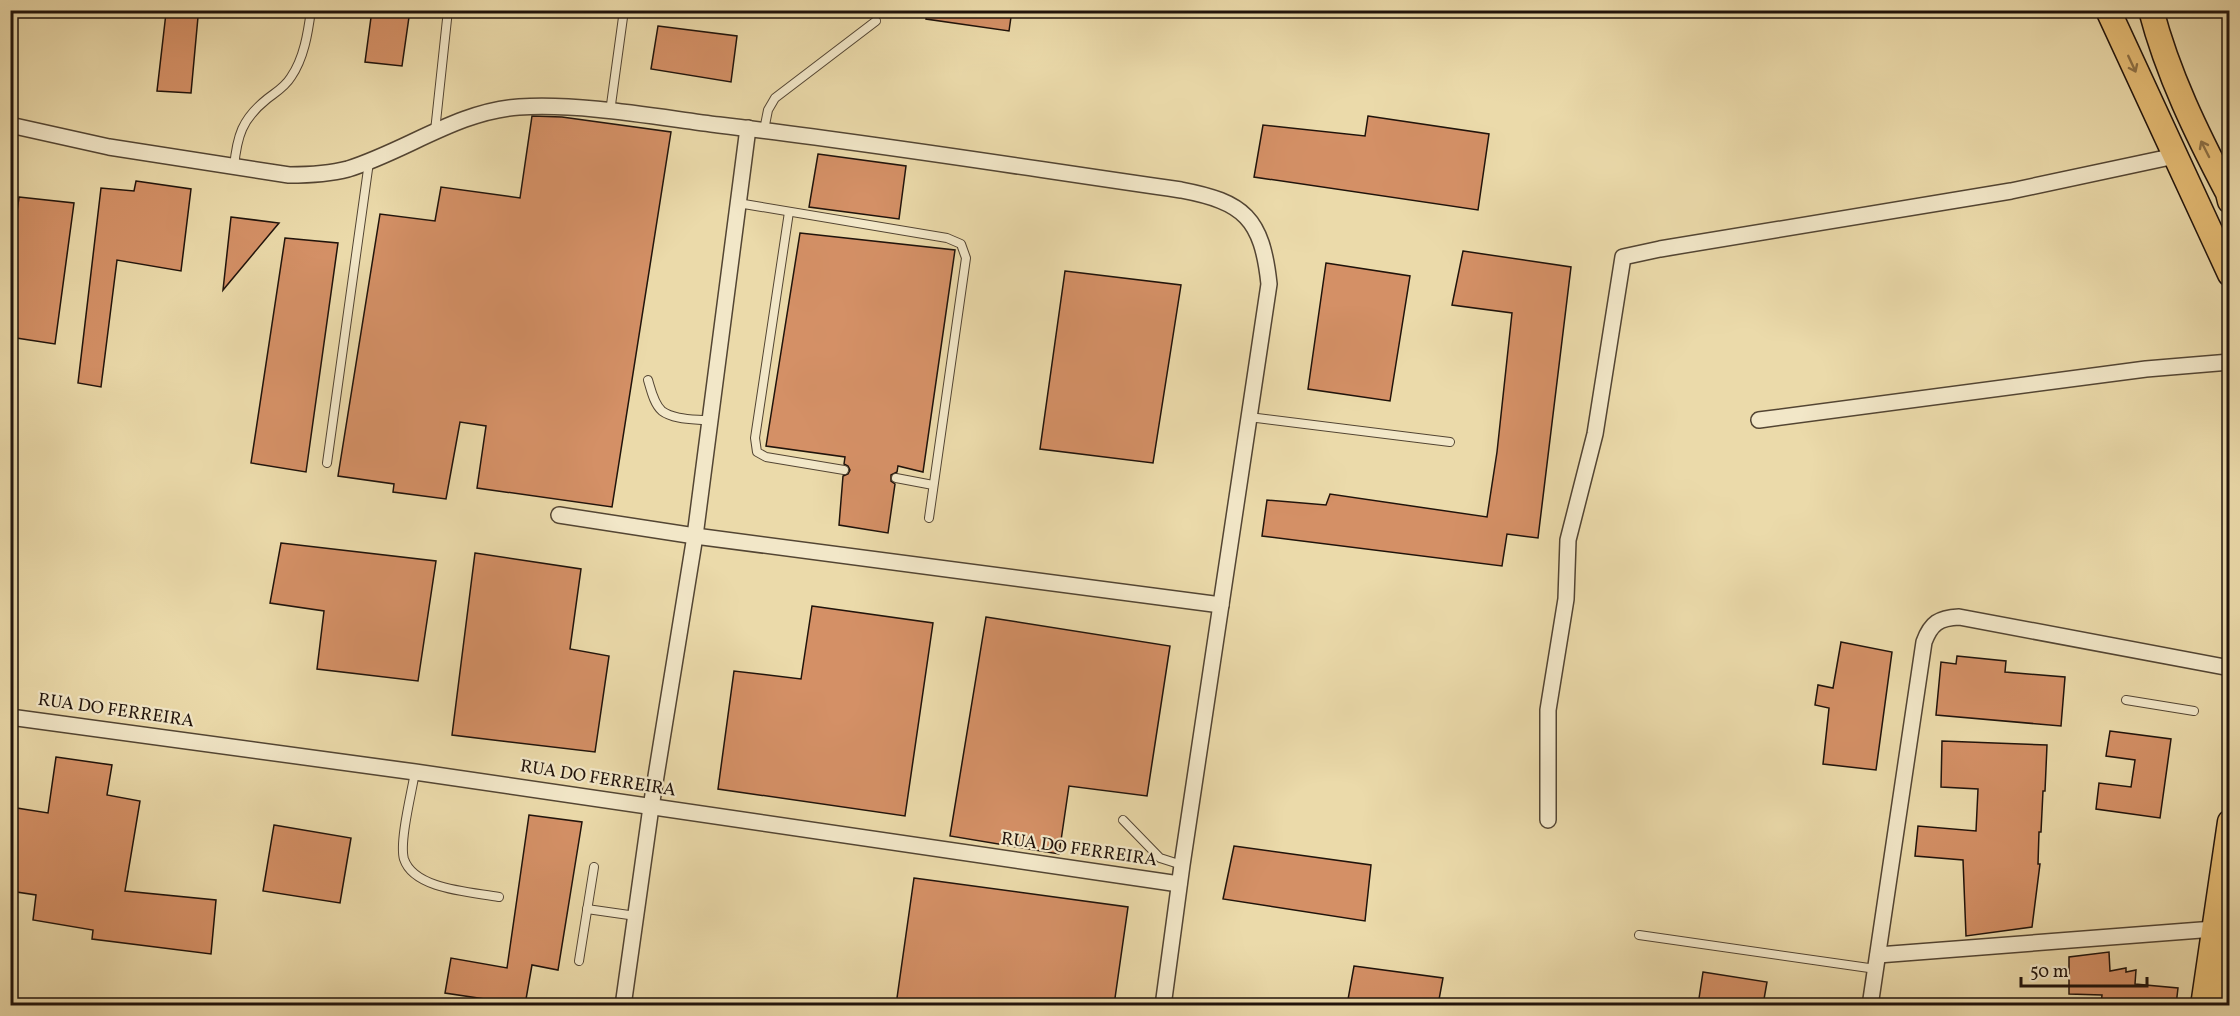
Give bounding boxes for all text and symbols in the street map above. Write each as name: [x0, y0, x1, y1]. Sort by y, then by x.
one-way arrow: [2127, 54, 2139, 72]
one-way arrow: [2198, 140, 2210, 158]
street label: RUA DO FERREIRA: [36, 688, 196, 734]
street label: RUA DO FERREIRA: [518, 754, 678, 804]
street label: RUA DO FERREIRA: [999, 827, 1159, 873]
scale bar: [2021, 950, 2147, 988]
text: 50 m: [2030, 960, 2069, 985]

